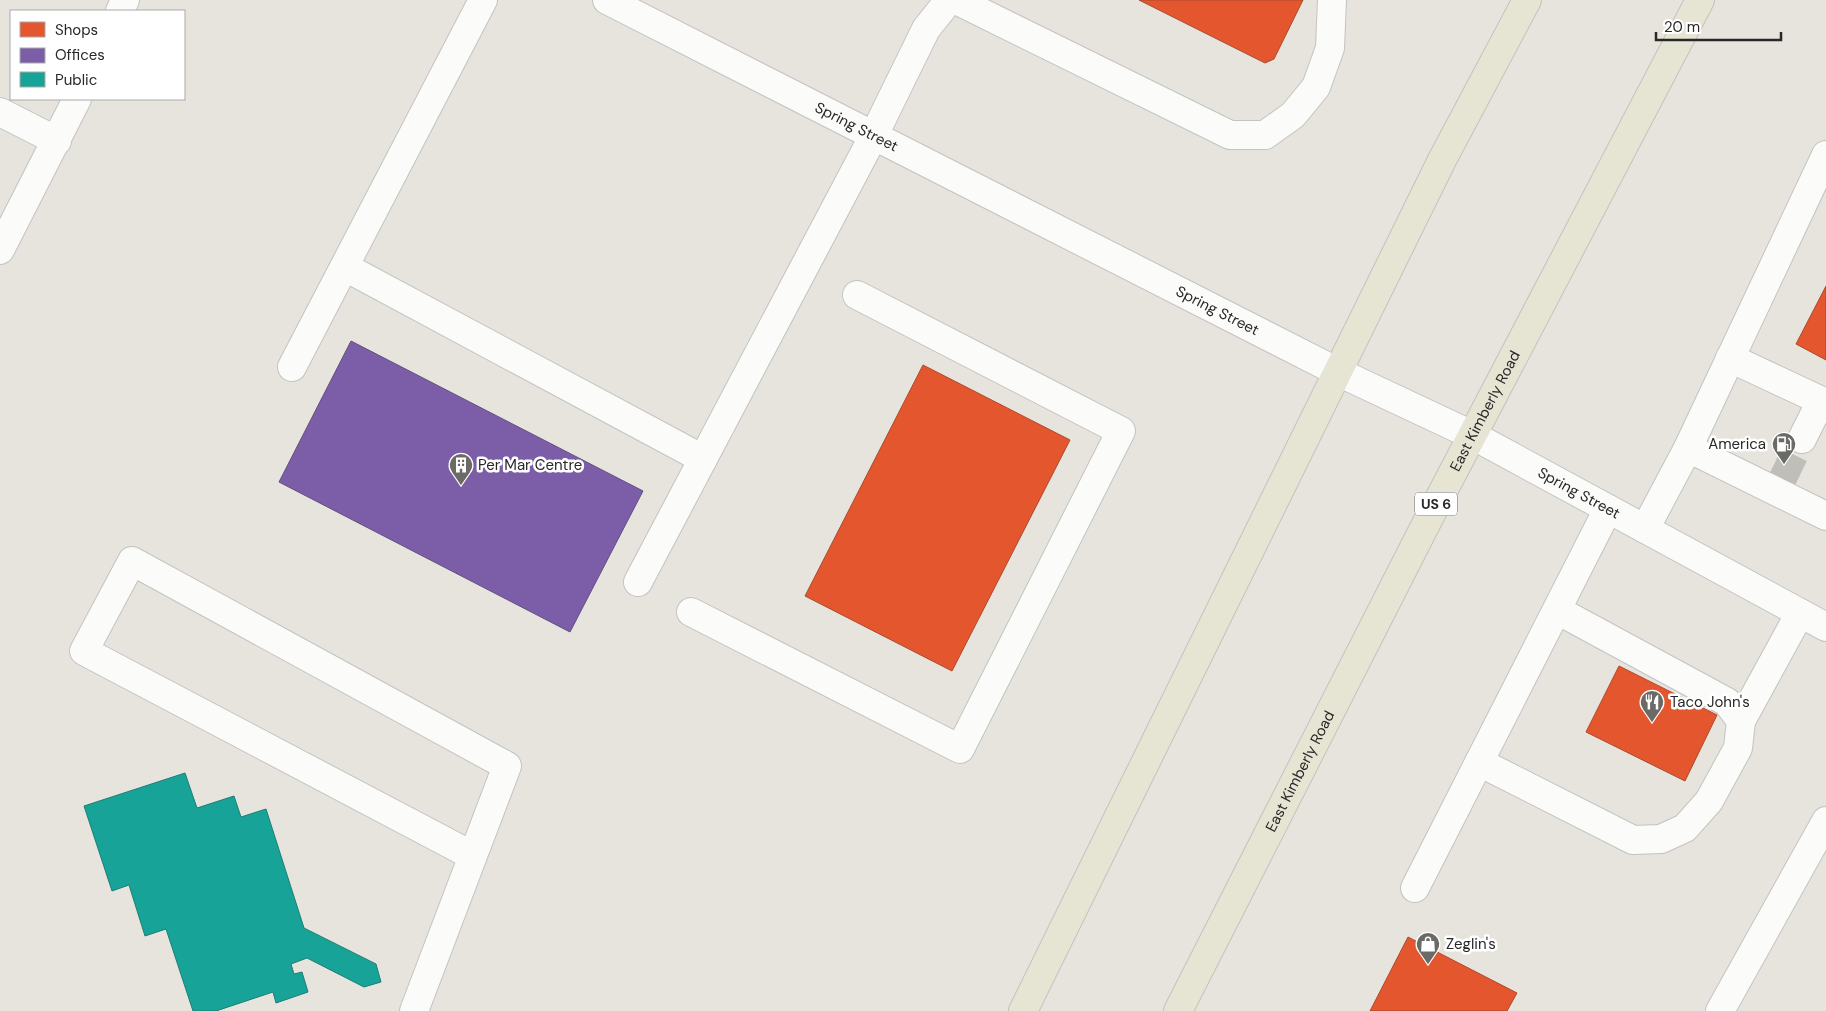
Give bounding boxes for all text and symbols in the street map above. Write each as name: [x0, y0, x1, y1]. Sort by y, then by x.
legend: [10, 10, 185, 100]
scale bar: [1656, 10, 1781, 42]
text: 20 m: [1664, 17, 1700, 37]
text: Shops: [55, 20, 98, 40]
text: Offices: [55, 45, 105, 65]
text: Public: [55, 70, 97, 90]
street label: Spring Street: [812, 97, 902, 157]
street label: Spring Street: [1172, 281, 1263, 340]
street label: East Kimberly Road: [1445, 347, 1525, 475]
fuel station icon: America: [1771, 431, 1797, 465]
place label: America: [1708, 434, 1766, 454]
building icon: Per Mar Centre: [448, 452, 474, 486]
place label: Per Mar Centre: [478, 455, 582, 475]
street label: Spring Street: [1534, 463, 1624, 524]
road number: US 6: [1415, 492, 1457, 516]
restaurant icon: Taco John's: [1639, 689, 1665, 723]
place label: Taco John's: [1670, 692, 1750, 712]
street label: East Kimberly Road: [1261, 707, 1339, 835]
shop icon: Zeglin's: [1415, 931, 1441, 965]
place label: Zeglin's: [1446, 934, 1496, 954]

